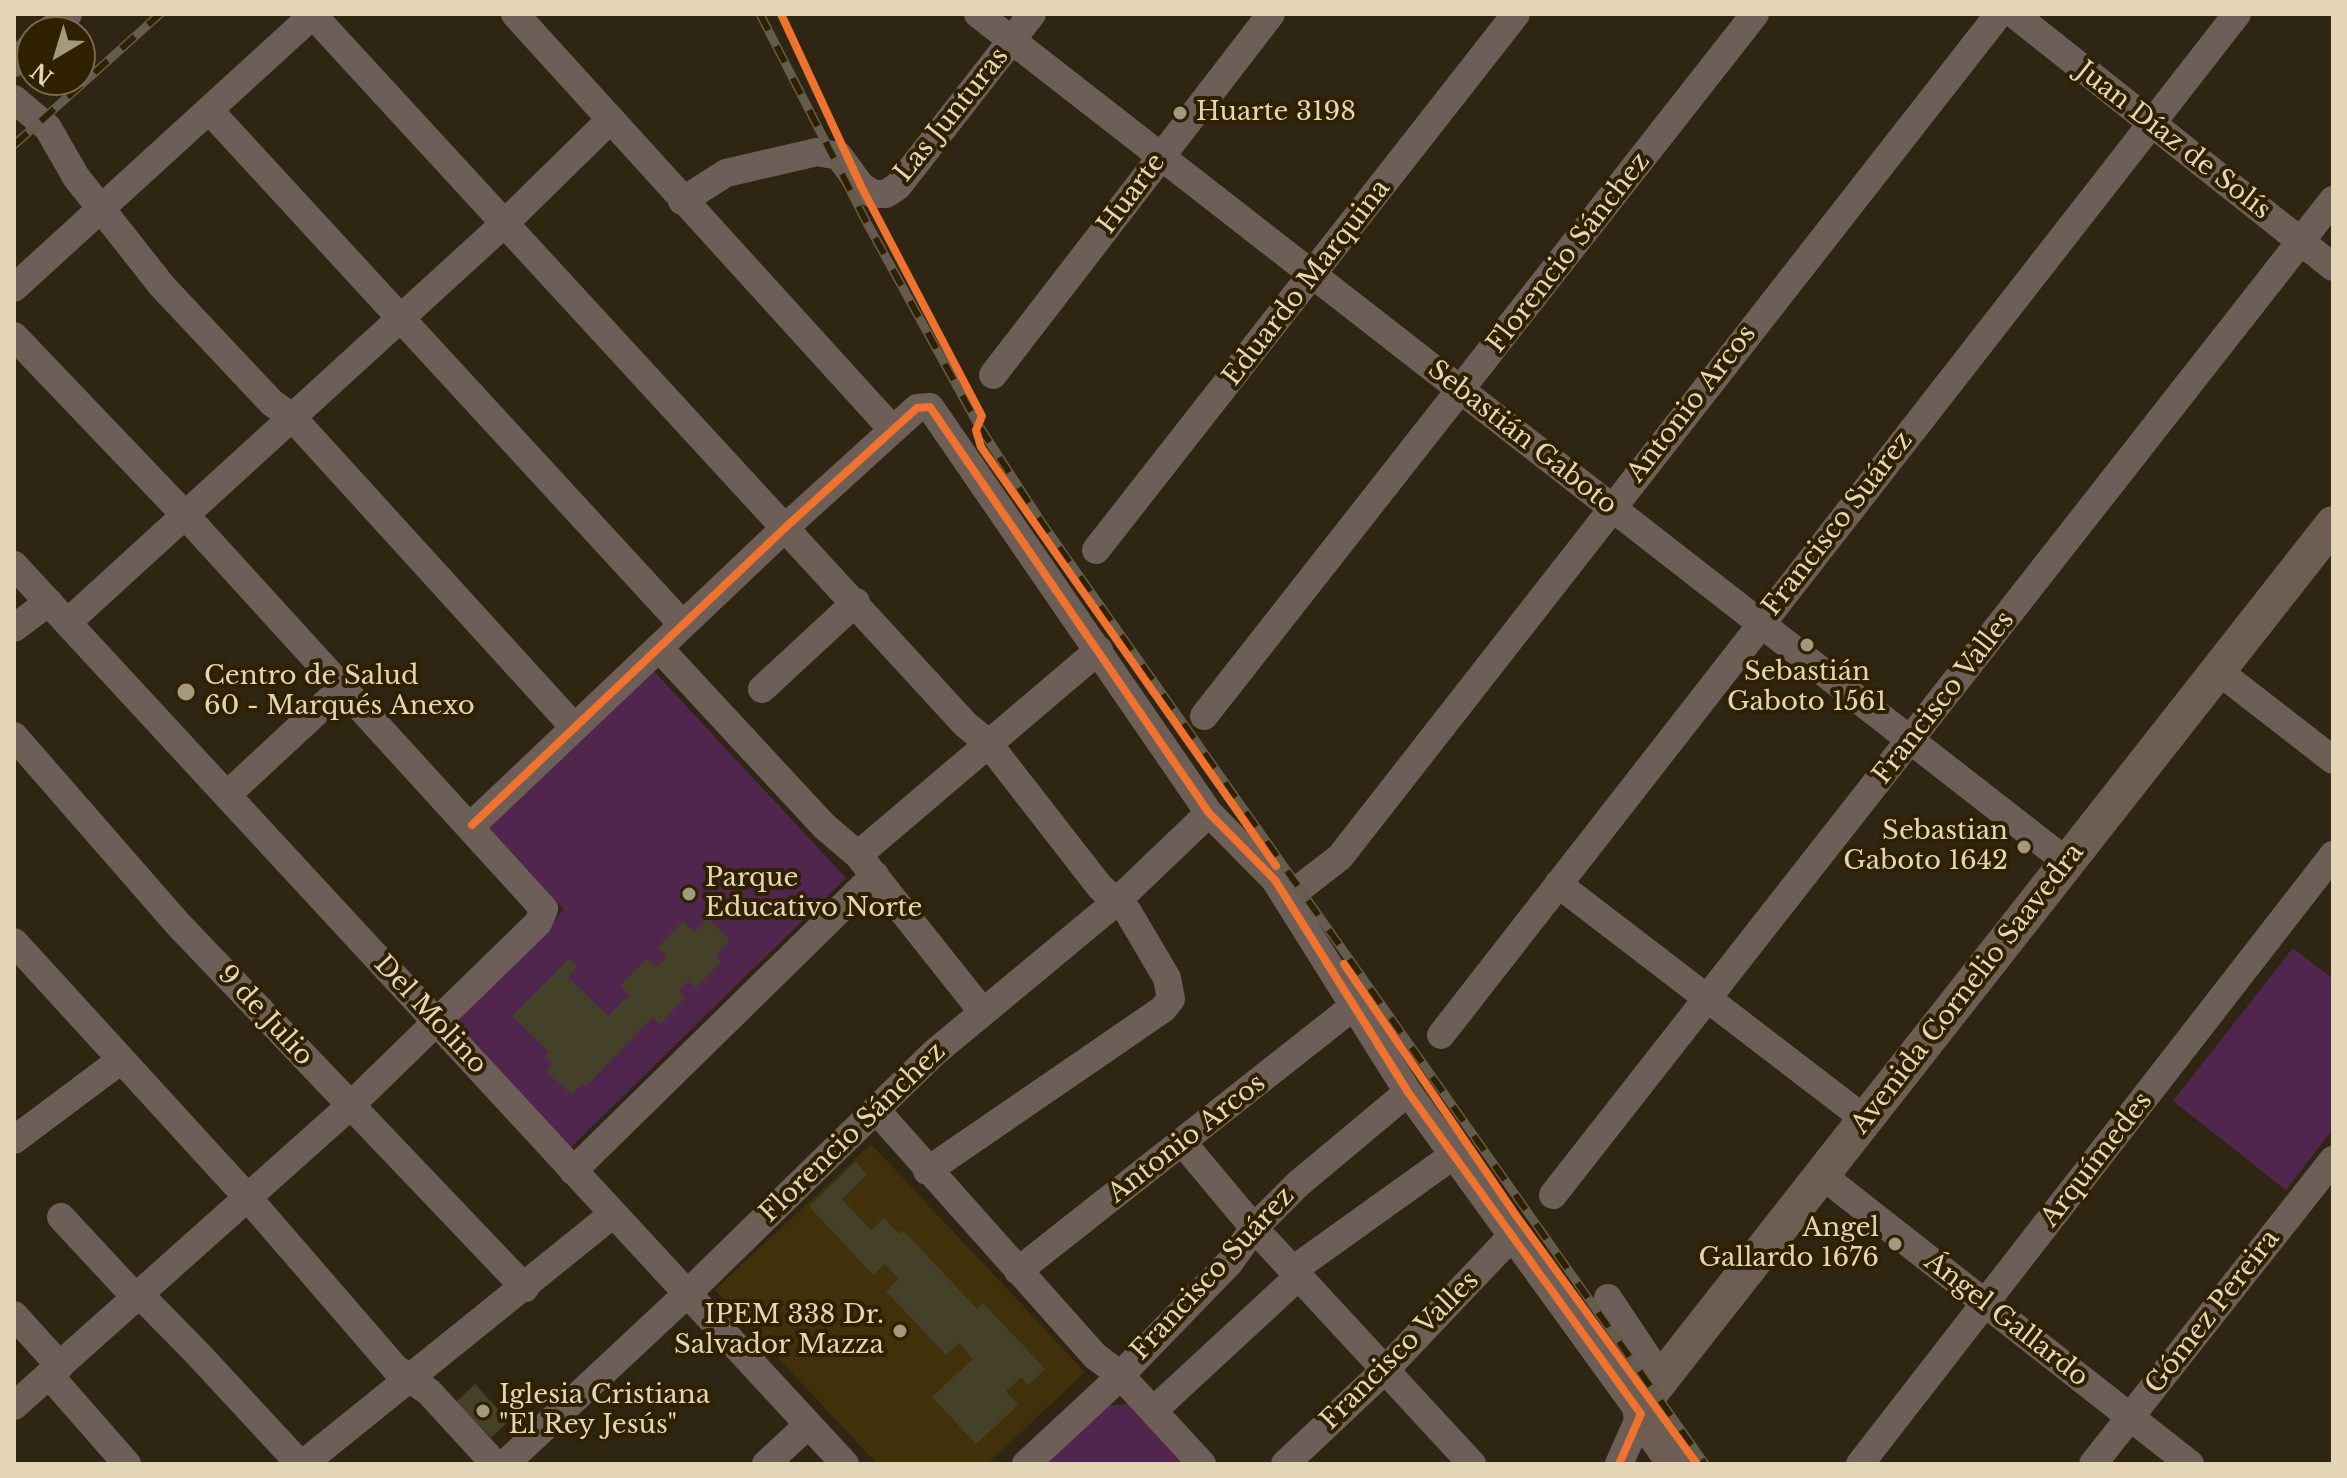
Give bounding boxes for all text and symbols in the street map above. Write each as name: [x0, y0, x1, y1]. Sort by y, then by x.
north arrow: [16, 16, 96, 96]
street label: Las Junturas: [888, 42, 1016, 188]
street label: Juan Díaz de Solís: [2070, 55, 2276, 227]
text: N: [26, 57, 59, 91]
place label: Huarte 3198: [1196, 97, 1356, 129]
marker: Huarte 3198: [1171, 104, 1189, 122]
street label: Florencio Sánchez: [1481, 147, 1657, 359]
street label: Huarte: [1092, 148, 1172, 240]
street label: Eduardo Marquina: [1217, 174, 1397, 392]
street label: Antonio Arcos: [1621, 319, 1763, 489]
street label: Sebastián Gaboto: [1421, 355, 1623, 521]
street label: Francisco Suárez: [1756, 426, 1920, 622]
street label: Francisco Valles: [1867, 605, 2021, 791]
marker: Sebastián Gaboto 1561: [1798, 636, 1816, 654]
place label: Sebastián Gaboto 1561: [1727, 657, 1887, 718]
place label: Centro de Salud 60 - Marqués Anexo: [204, 661, 475, 722]
marker: Centro de Salud 60 - Marqués Anexo: [175, 681, 197, 703]
place label: Sebastian Gaboto 1642: [1843, 816, 2008, 878]
street label: Avenida Cornelio Saavedra: [1845, 838, 2091, 1140]
marker: Sebastian Gaboto 1642: [2015, 838, 2033, 856]
place label: Parque Educativo Norte: [705, 863, 922, 924]
marker: Parque Educativo Norte: [680, 885, 698, 903]
street label: Del Molino: [367, 949, 493, 1081]
street label: 9 de Julio: [211, 959, 319, 1073]
street label: Florencio Sánchez: [754, 1037, 952, 1229]
street label: Antonio Arcos: [1102, 1068, 1272, 1210]
street label: Arquímedes: [2035, 1086, 2159, 1234]
street label: Francisco Suárez: [1125, 1181, 1301, 1367]
place label: Angel Gallardo 1676: [1698, 1213, 1879, 1274]
street label: Gómez Pereira: [2139, 1224, 2287, 1400]
marker: Angel Gallardo 1676: [1886, 1235, 1904, 1253]
street label: Ángel Gallardo: [1918, 1246, 2094, 1394]
street label: Francisco Valles: [1314, 1265, 1486, 1437]
place label: IPEM 338 Dr. Salvador Mazza: [674, 1300, 884, 1362]
marker: IPEM 338 Dr. Salvador Mazza: [891, 1322, 909, 1340]
place label: Iglesia Cristiana "El Rey Jesús": [499, 1380, 710, 1442]
marker: Iglesia Cristiana "El Rey Jesús": [474, 1402, 492, 1420]

